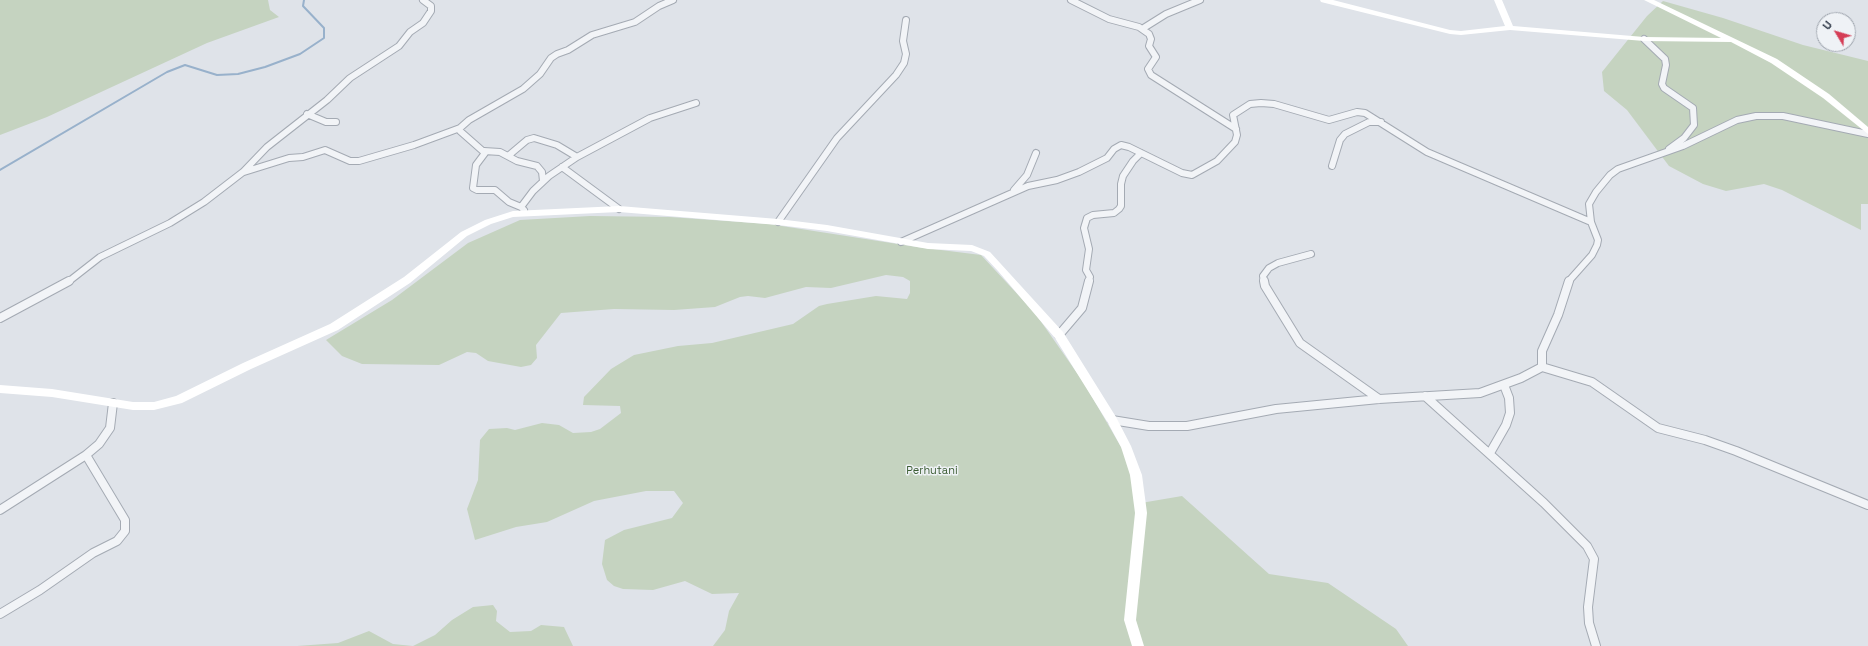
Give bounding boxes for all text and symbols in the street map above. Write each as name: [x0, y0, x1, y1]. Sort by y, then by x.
north arrow: [1816, 12, 1856, 52]
text: U: [1820, 18, 1835, 32]
park label: Perhutani: [906, 464, 958, 478]

